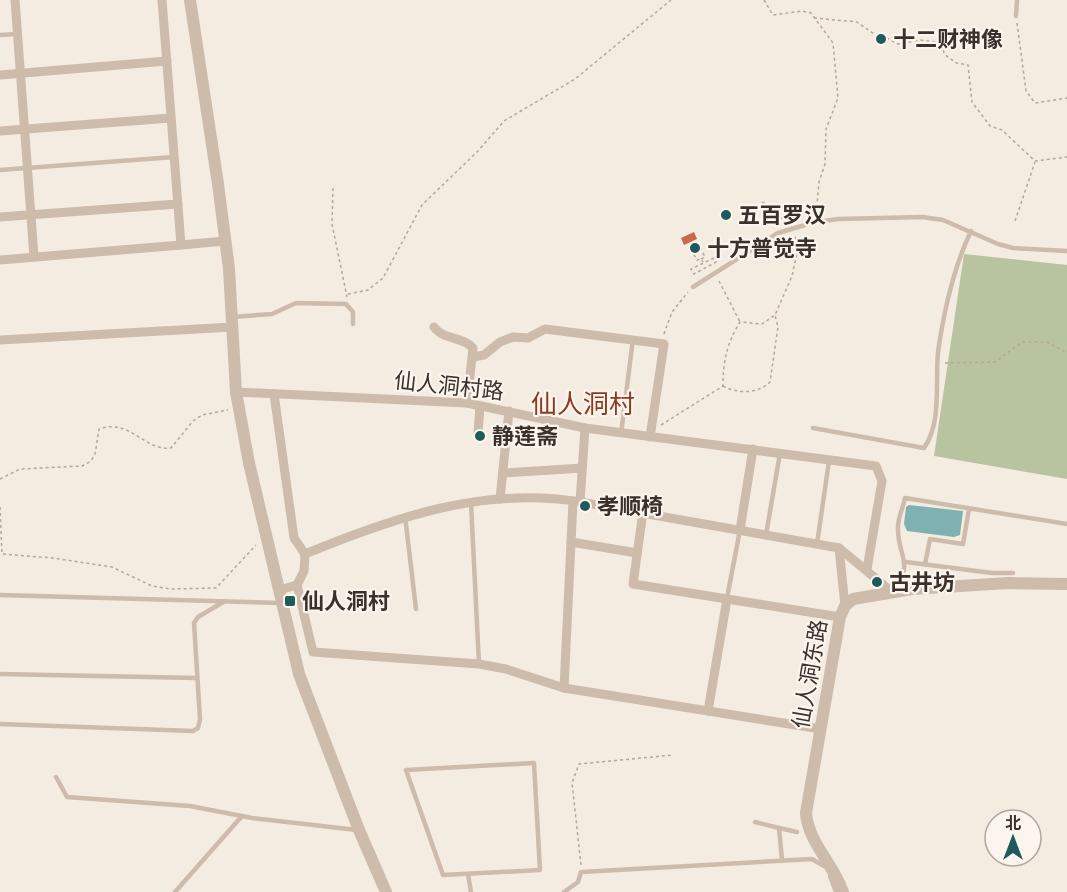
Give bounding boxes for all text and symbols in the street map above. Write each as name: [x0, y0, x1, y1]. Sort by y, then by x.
place label: 十二财神像: [893, 26, 1003, 53]
marker: 十二财神像: [874, 32, 888, 46]
place label: 五百罗汉: [738, 202, 826, 229]
marker: 五百罗汉: [719, 208, 733, 222]
place label: 十方普觉寺: [707, 235, 817, 262]
marker: 十方普觉寺: [688, 241, 702, 255]
street label: 仙人洞村路: [393, 367, 505, 405]
district label: 仙人洞村: [531, 389, 635, 421]
place label: 静莲斋: [492, 423, 558, 450]
marker: 静莲斋: [473, 429, 487, 443]
place label: 孝顺椅: [597, 493, 663, 520]
marker: 孝顺椅: [578, 499, 592, 513]
place label: 古井坊: [889, 569, 955, 596]
marker: 古井坊: [870, 575, 884, 589]
place label: 仙人洞村: [302, 588, 390, 615]
marker: 仙人洞村: [283, 594, 297, 608]
street label: 仙人洞东路: [787, 617, 833, 731]
north arrow: [983, 808, 1043, 868]
text: 北: [1005, 814, 1021, 834]

